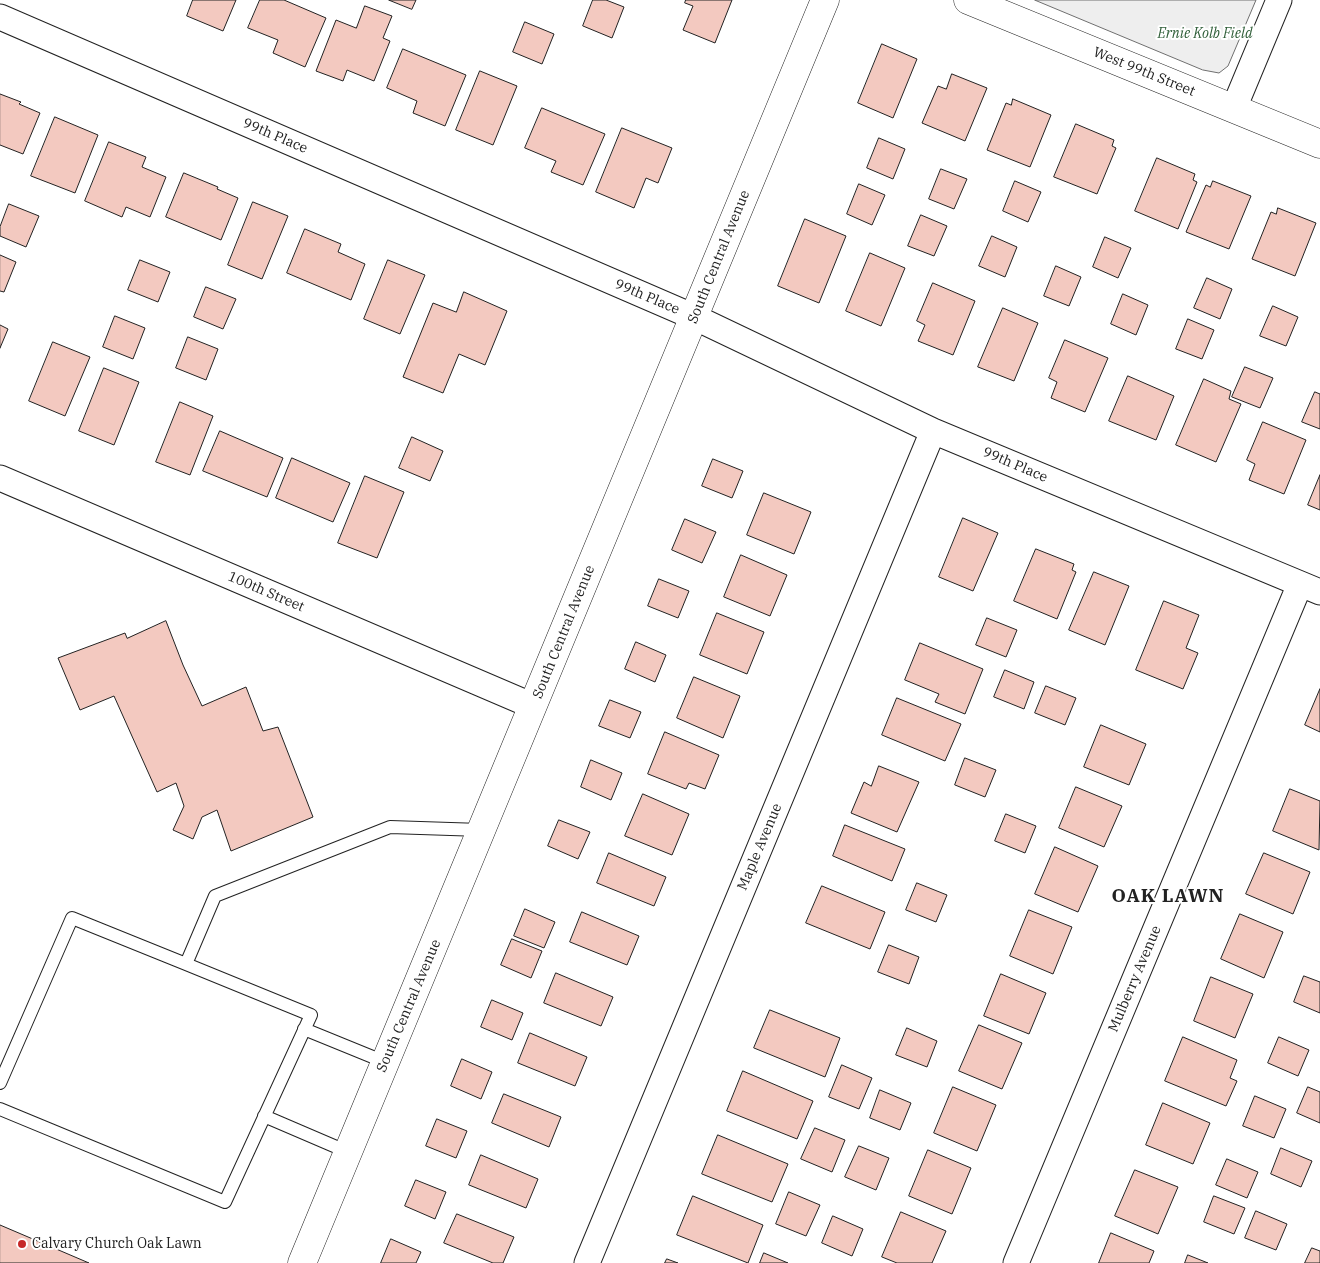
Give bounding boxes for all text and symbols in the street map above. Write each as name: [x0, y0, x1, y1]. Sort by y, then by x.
park label: Ernie Kolb Field: [1157, 26, 1253, 42]
street label: West 99th Street: [1091, 44, 1197, 100]
street label: 99th Place: [240, 115, 310, 157]
street label: South Central Avenue: [685, 188, 753, 326]
street label: 99th Place: [612, 276, 682, 318]
street label: 99th Place: [980, 444, 1050, 486]
street label: South Central Avenue: [530, 563, 598, 701]
street label: 100th Street: [225, 568, 307, 616]
street label: Maple Avenue: [734, 801, 786, 893]
district label: OAK LAWN: [1111, 886, 1225, 908]
street label: Mulberry Avenue: [1105, 923, 1165, 1035]
street label: South Central Avenue: [373, 937, 445, 1075]
place label: Calvary Church Oak Lawn: [32, 1236, 202, 1252]
marker: Calvary Church Oak Lawn: [16, 1238, 28, 1250]

